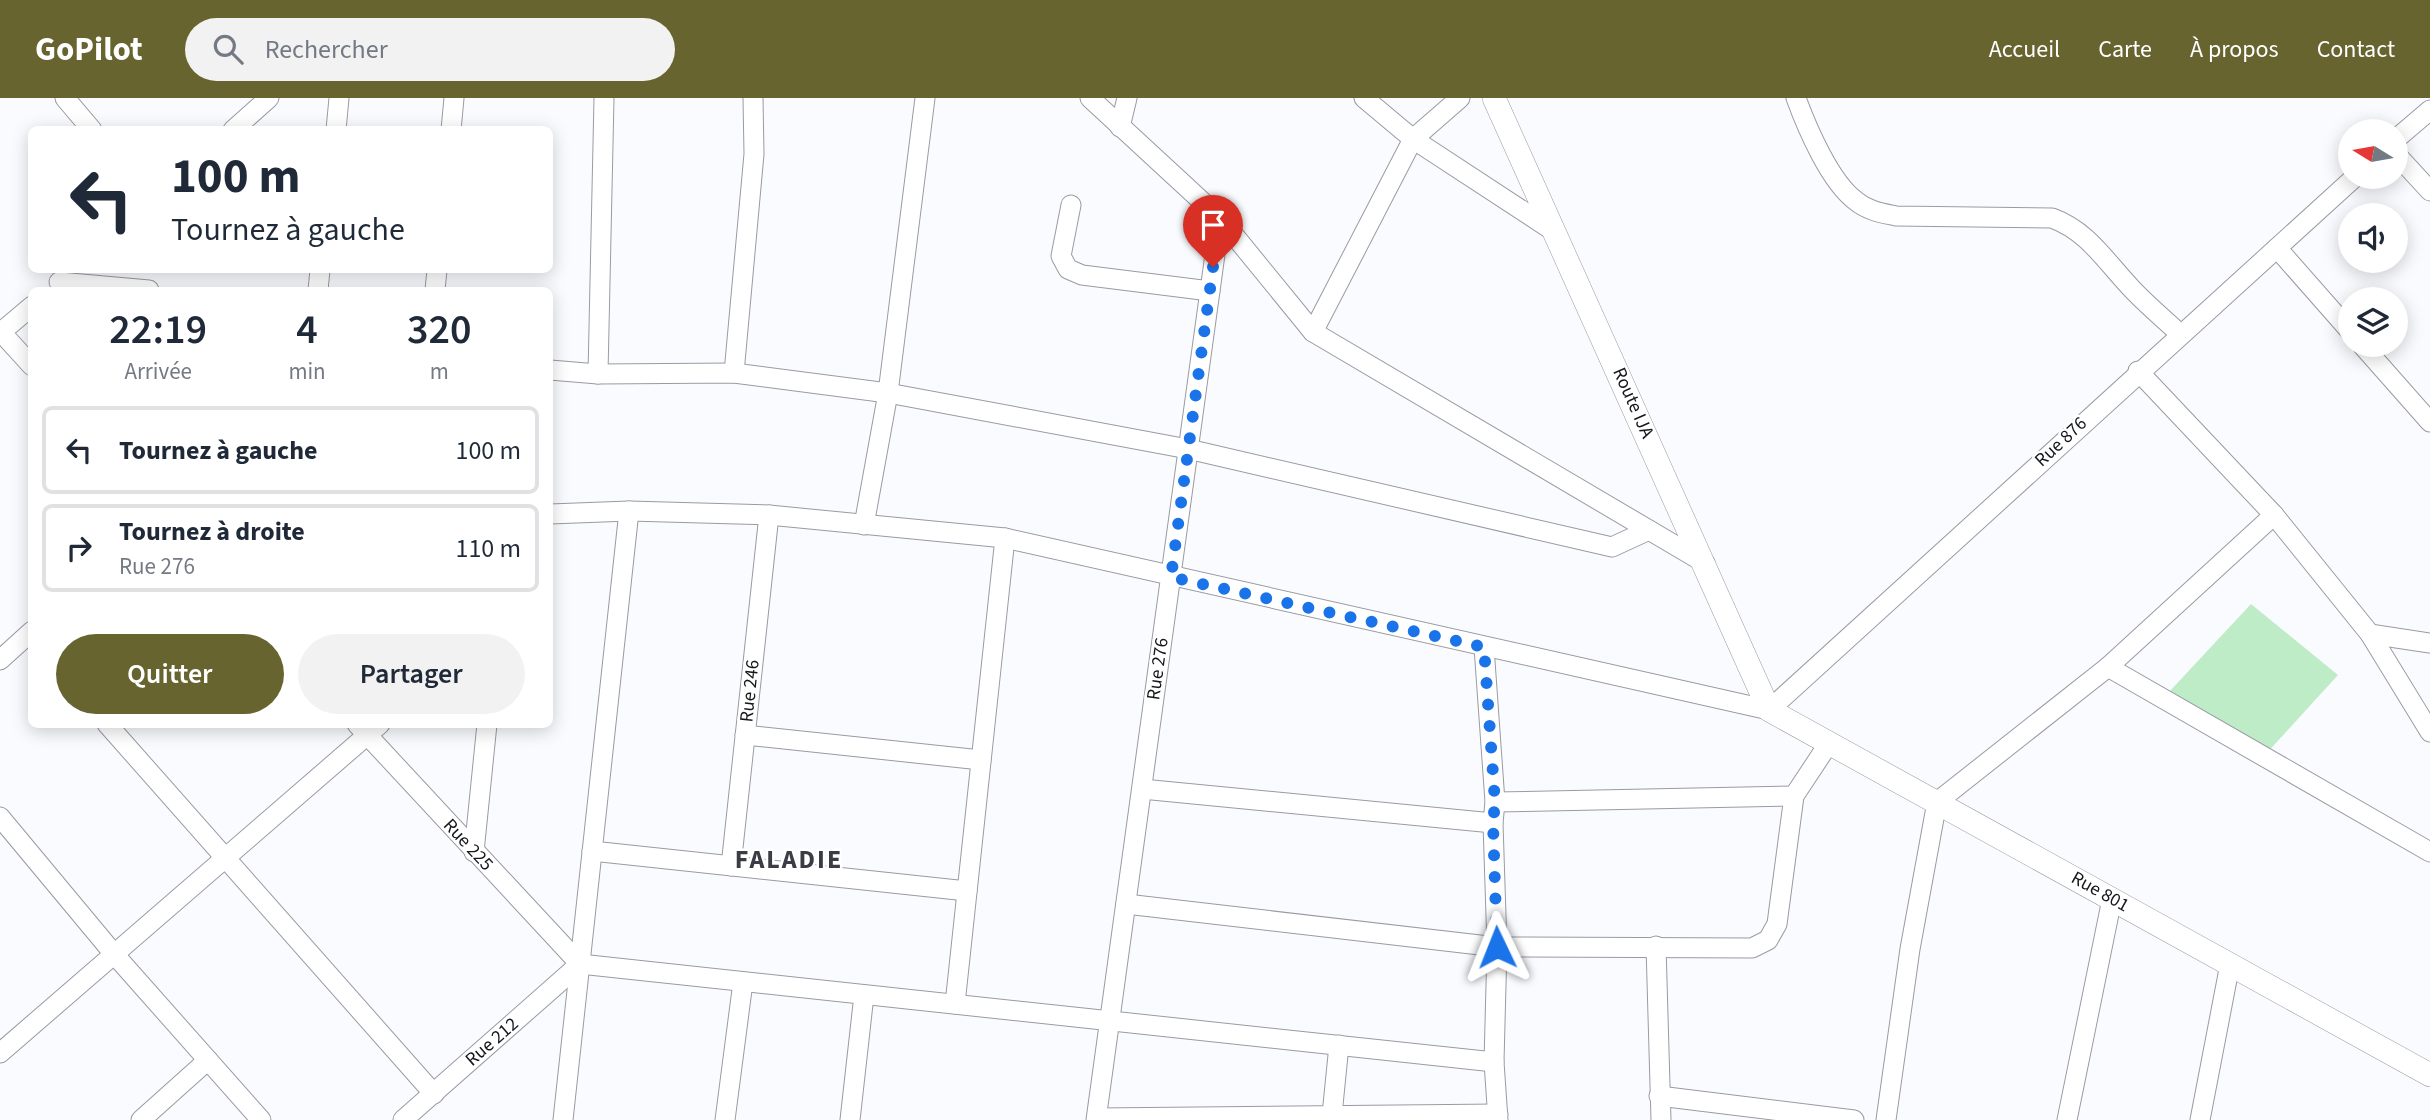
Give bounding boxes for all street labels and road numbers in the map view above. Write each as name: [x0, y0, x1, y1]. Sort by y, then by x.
street label: Route IJA: [1605, 363, 1661, 443]
street label: Rue 876: [2029, 411, 2093, 473]
street label: Rue 276: [1140, 636, 1176, 702]
street label: Rue 246: [733, 658, 767, 724]
street label: Rue 225: [437, 813, 499, 877]
street label: Rue 801: [2066, 865, 2134, 919]
street label: Rue 212: [459, 1011, 525, 1073]

